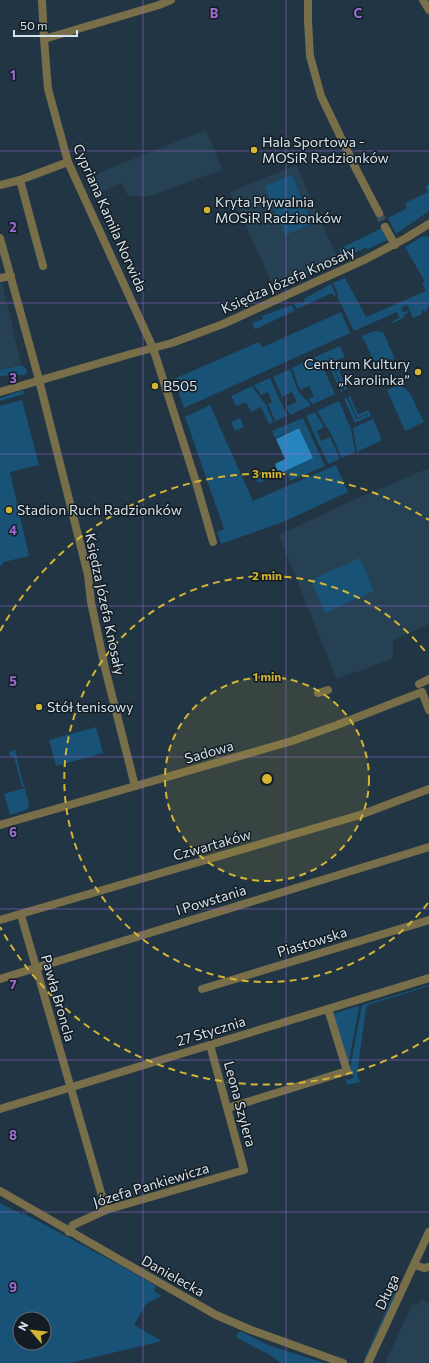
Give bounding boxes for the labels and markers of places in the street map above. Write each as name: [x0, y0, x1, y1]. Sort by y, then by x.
place label: Hala Sportowa - MOSiR Radzionków: [262, 133, 389, 166]
marker: Hala Sportowa - MOSiR Radzionków: [249, 145, 259, 155]
place label: Kryta Pływalnia MOSiR Radzionków: [215, 193, 342, 226]
marker: Kryta Pływalnia MOSiR Radzionków: [202, 205, 212, 215]
place label: Centrum Kultury „Karolinka”: [304, 355, 410, 388]
marker: Centrum Kultury „Karolinka”: [413, 367, 423, 377]
place label: B505: [163, 377, 197, 394]
marker: B505: [150, 381, 160, 391]
place label: Stadion Ruch Radzionków: [17, 501, 182, 518]
marker: Stadion Ruch Radzionków: [4, 505, 14, 515]
place label: Stół tenisowy: [47, 698, 134, 715]
marker: Stół tenisowy: [34, 702, 44, 712]
centre of rings: [260, 772, 274, 786]

